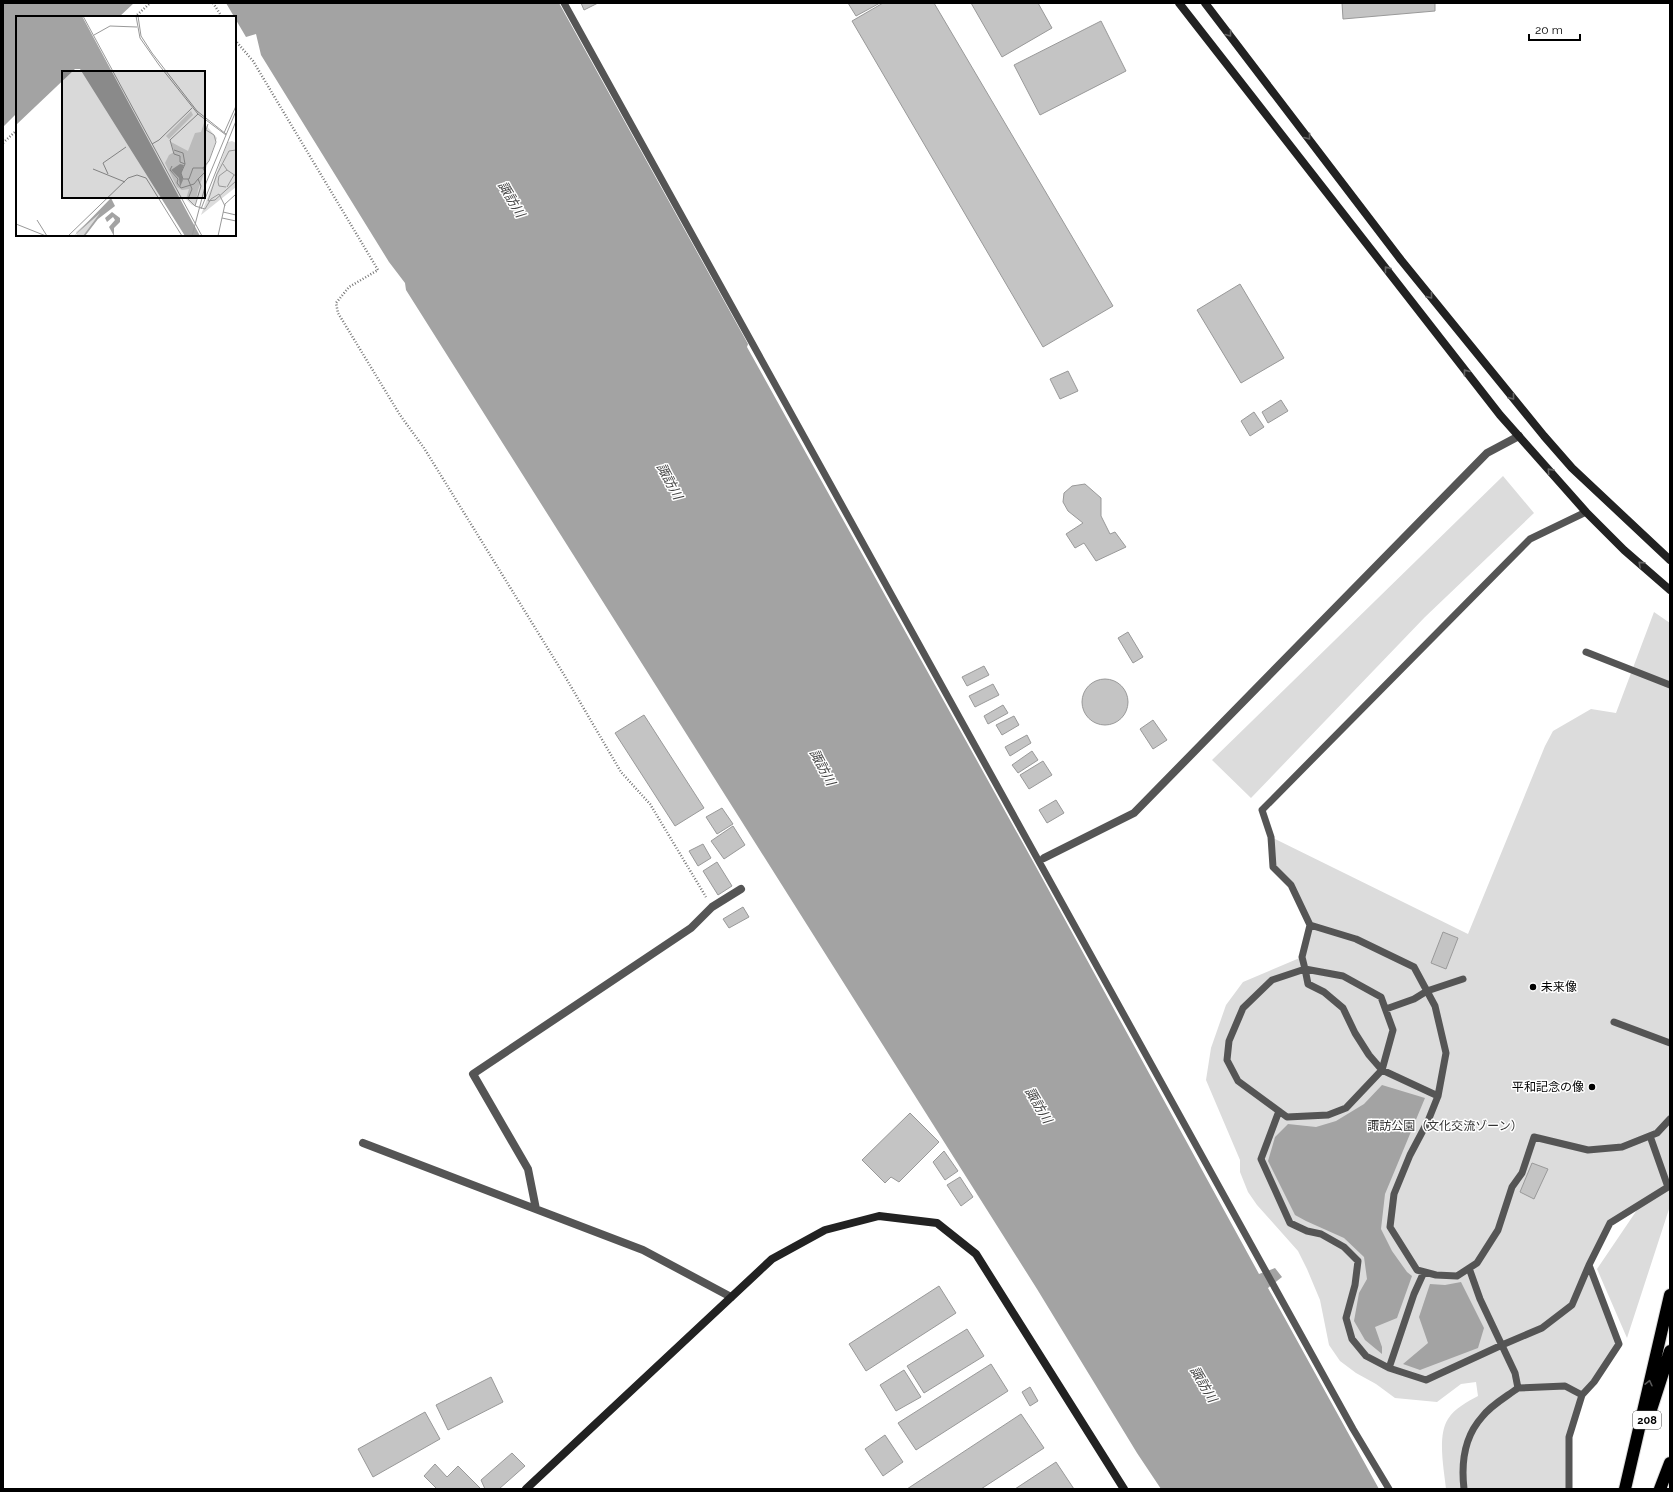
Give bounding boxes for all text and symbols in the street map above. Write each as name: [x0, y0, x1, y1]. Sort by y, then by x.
inset map: [16, 16, 236, 236]
scale bar: [1529, 16, 1580, 42]
text: 20 m: [1535, 23, 1563, 37]
one-way arrow: [1224, 30, 1231, 37]
one-way arrow: [1303, 133, 1310, 140]
water label: 諏訪川: [495, 179, 529, 222]
one-way arrow: [1385, 266, 1392, 273]
one-way arrow: [1426, 291, 1433, 298]
one-way arrow: [1464, 370, 1471, 377]
one-way arrow: [1507, 392, 1514, 399]
water label: 諏訪川: [654, 460, 686, 504]
one-way arrow: [1548, 469, 1555, 476]
one-way arrow: [1638, 562, 1646, 569]
water label: 諏訪川: [807, 746, 839, 790]
place label: 未来像: [1541, 980, 1577, 994]
marker: 未来像: [1528, 982, 1538, 992]
place label: 平和記念の像: [1512, 1080, 1584, 1094]
marker: 平和記念の像: [1587, 1082, 1597, 1092]
water label: 諏訪川: [1022, 1085, 1056, 1128]
park label: 諏訪公園（文化交流ゾーン）: [1367, 1119, 1523, 1133]
water label: 諏訪川: [1187, 1364, 1221, 1407]
one-way arrow: [1644, 1380, 1652, 1386]
road number: 208: [1633, 1411, 1661, 1429]

